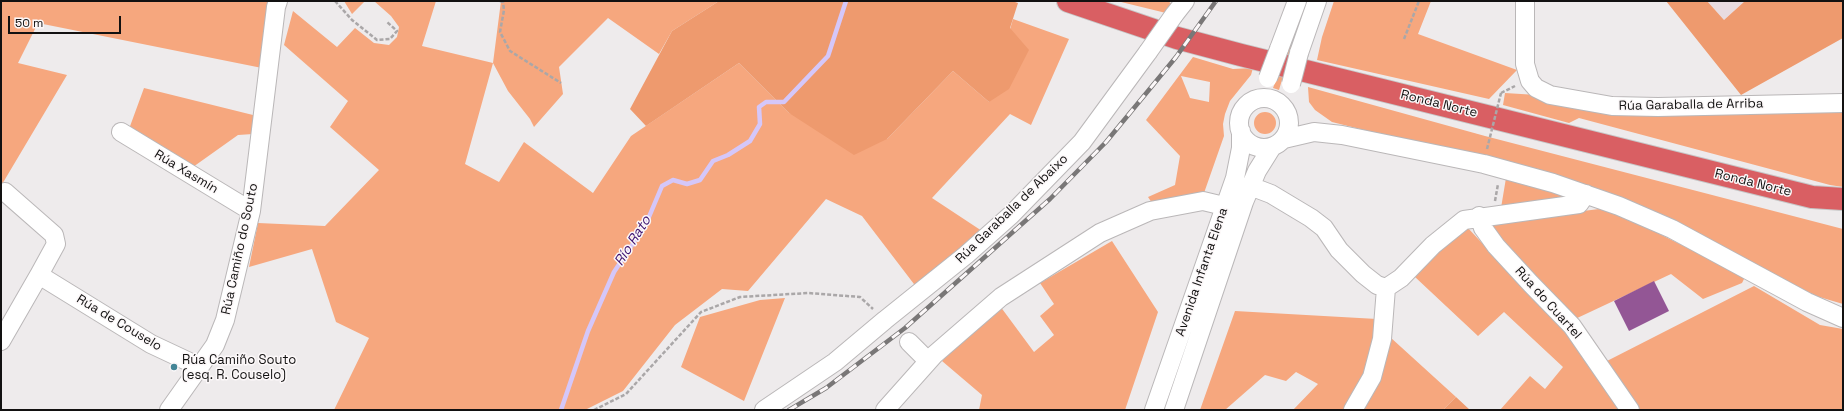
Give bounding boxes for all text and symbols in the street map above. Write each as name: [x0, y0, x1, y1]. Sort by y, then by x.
scale bar: [10, 8, 123, 34]
text: 50 m: [15, 15, 43, 31]
street label: Ronda Norte: [1399, 87, 1479, 121]
street label: Rúa Garaballa de Arriba: [1619, 96, 1763, 114]
street label: Rúa Xasmín: [151, 147, 221, 197]
street label: Rúa Garaballa de Abaixo: [953, 151, 1071, 267]
street label: Ronda Norte: [1713, 166, 1793, 200]
street label: Rúa Camiño do Souto: [218, 182, 262, 316]
street label: Avenida Infanta Elena: [1173, 206, 1231, 338]
water label: Río Rato: [611, 213, 655, 269]
street label: Rúa do Cuartel: [1511, 264, 1585, 342]
street label: Rúa de Couselo: [74, 291, 164, 355]
place label: Rúa Camiño Souto (esq. R. Couselo): [182, 352, 296, 383]
marker: Rúa Camiño Souto (esq. R. Couselo): [169, 362, 179, 372]

